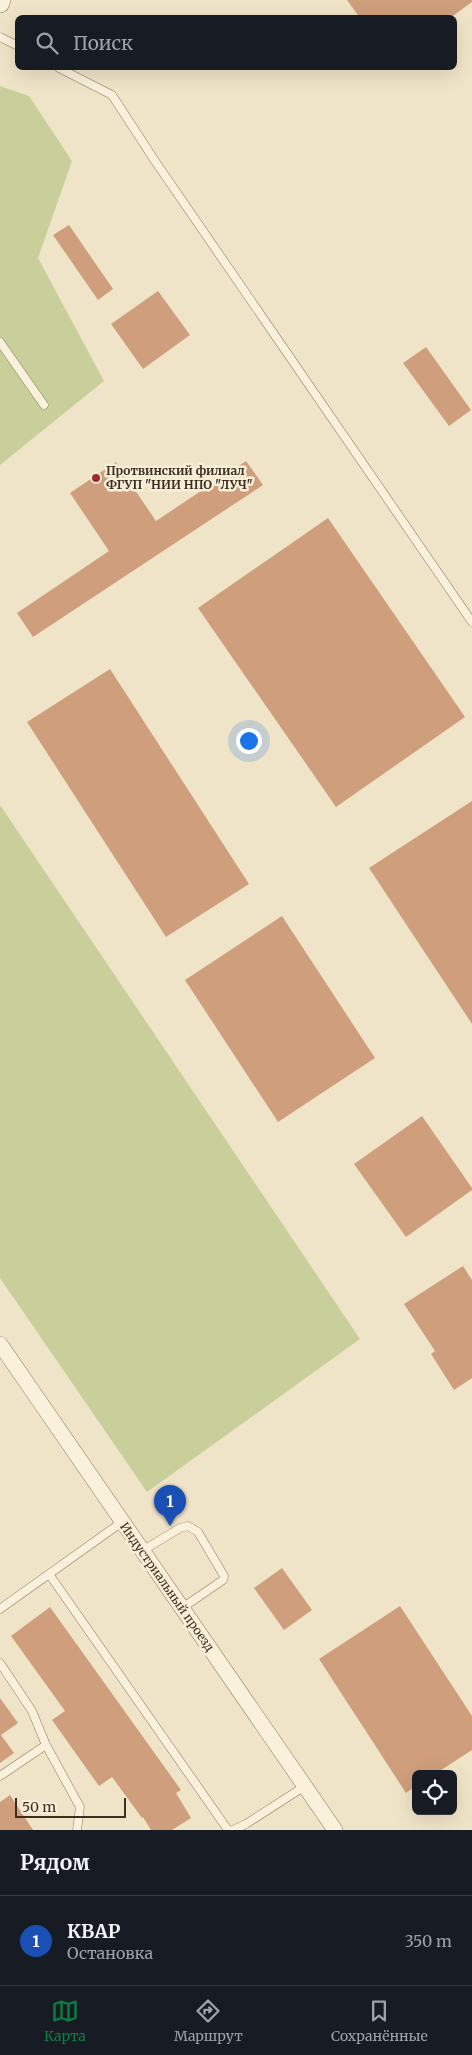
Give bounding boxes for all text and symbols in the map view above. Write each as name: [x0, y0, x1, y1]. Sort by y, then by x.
search box: [15, 15, 457, 70]
icon: search: [33, 29, 61, 57]
text: Поиск: [73, 31, 133, 55]
place label: Протвинский филиал ФГУП "НИИ НПО "ЛУЧ": [106, 463, 253, 492]
marker: Протвинский филиал ФГУП "НИИ НПО "ЛУЧ": [90, 472, 102, 484]
your location: [236, 728, 262, 754]
pin: 1: [154, 1485, 186, 1526]
street label: Индустриальный проезд: [117, 1519, 218, 1654]
map controls: [412, 1770, 457, 1815]
button: locate: [412, 1770, 457, 1815]
scale bar: [15, 1795, 126, 1818]
text: 50 m: [22, 1798, 56, 1816]
text: Рядом: [20, 1849, 90, 1876]
text: КВАР: [67, 1919, 120, 1943]
text: 1: [32, 1931, 40, 1951]
text: 350 m: [405, 1931, 452, 1951]
text: Остановка: [67, 1943, 153, 1963]
tab: Карта: [44, 1997, 86, 2045]
tab: Маршрут: [174, 1997, 243, 2045]
tab: Сохранённые: [331, 1997, 428, 2045]

